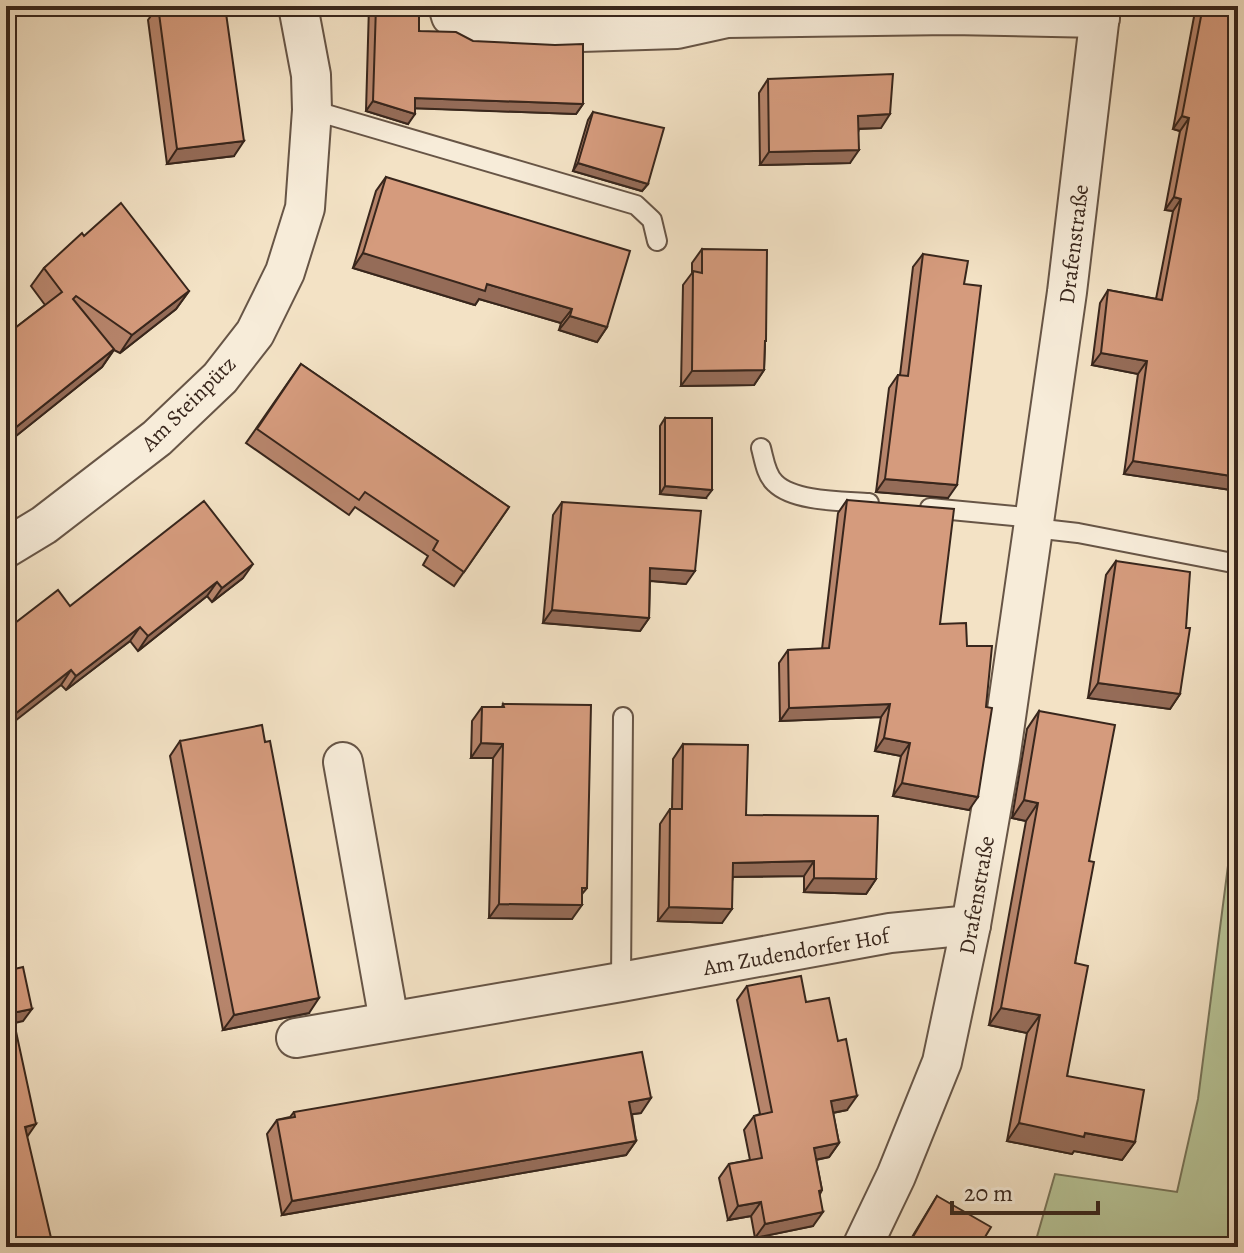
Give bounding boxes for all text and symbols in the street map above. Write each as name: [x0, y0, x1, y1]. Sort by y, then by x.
street label: Drafenstraße: [1052, 183, 1096, 306]
street label: Am Steinpütz: [134, 350, 243, 459]
street label: Drafenstraße: [952, 833, 1002, 957]
street label: Am Zudendorfer Hof: [700, 920, 894, 983]
scale bar: [952, 1165, 1098, 1215]
text: 20 m: [964, 1177, 1013, 1209]

